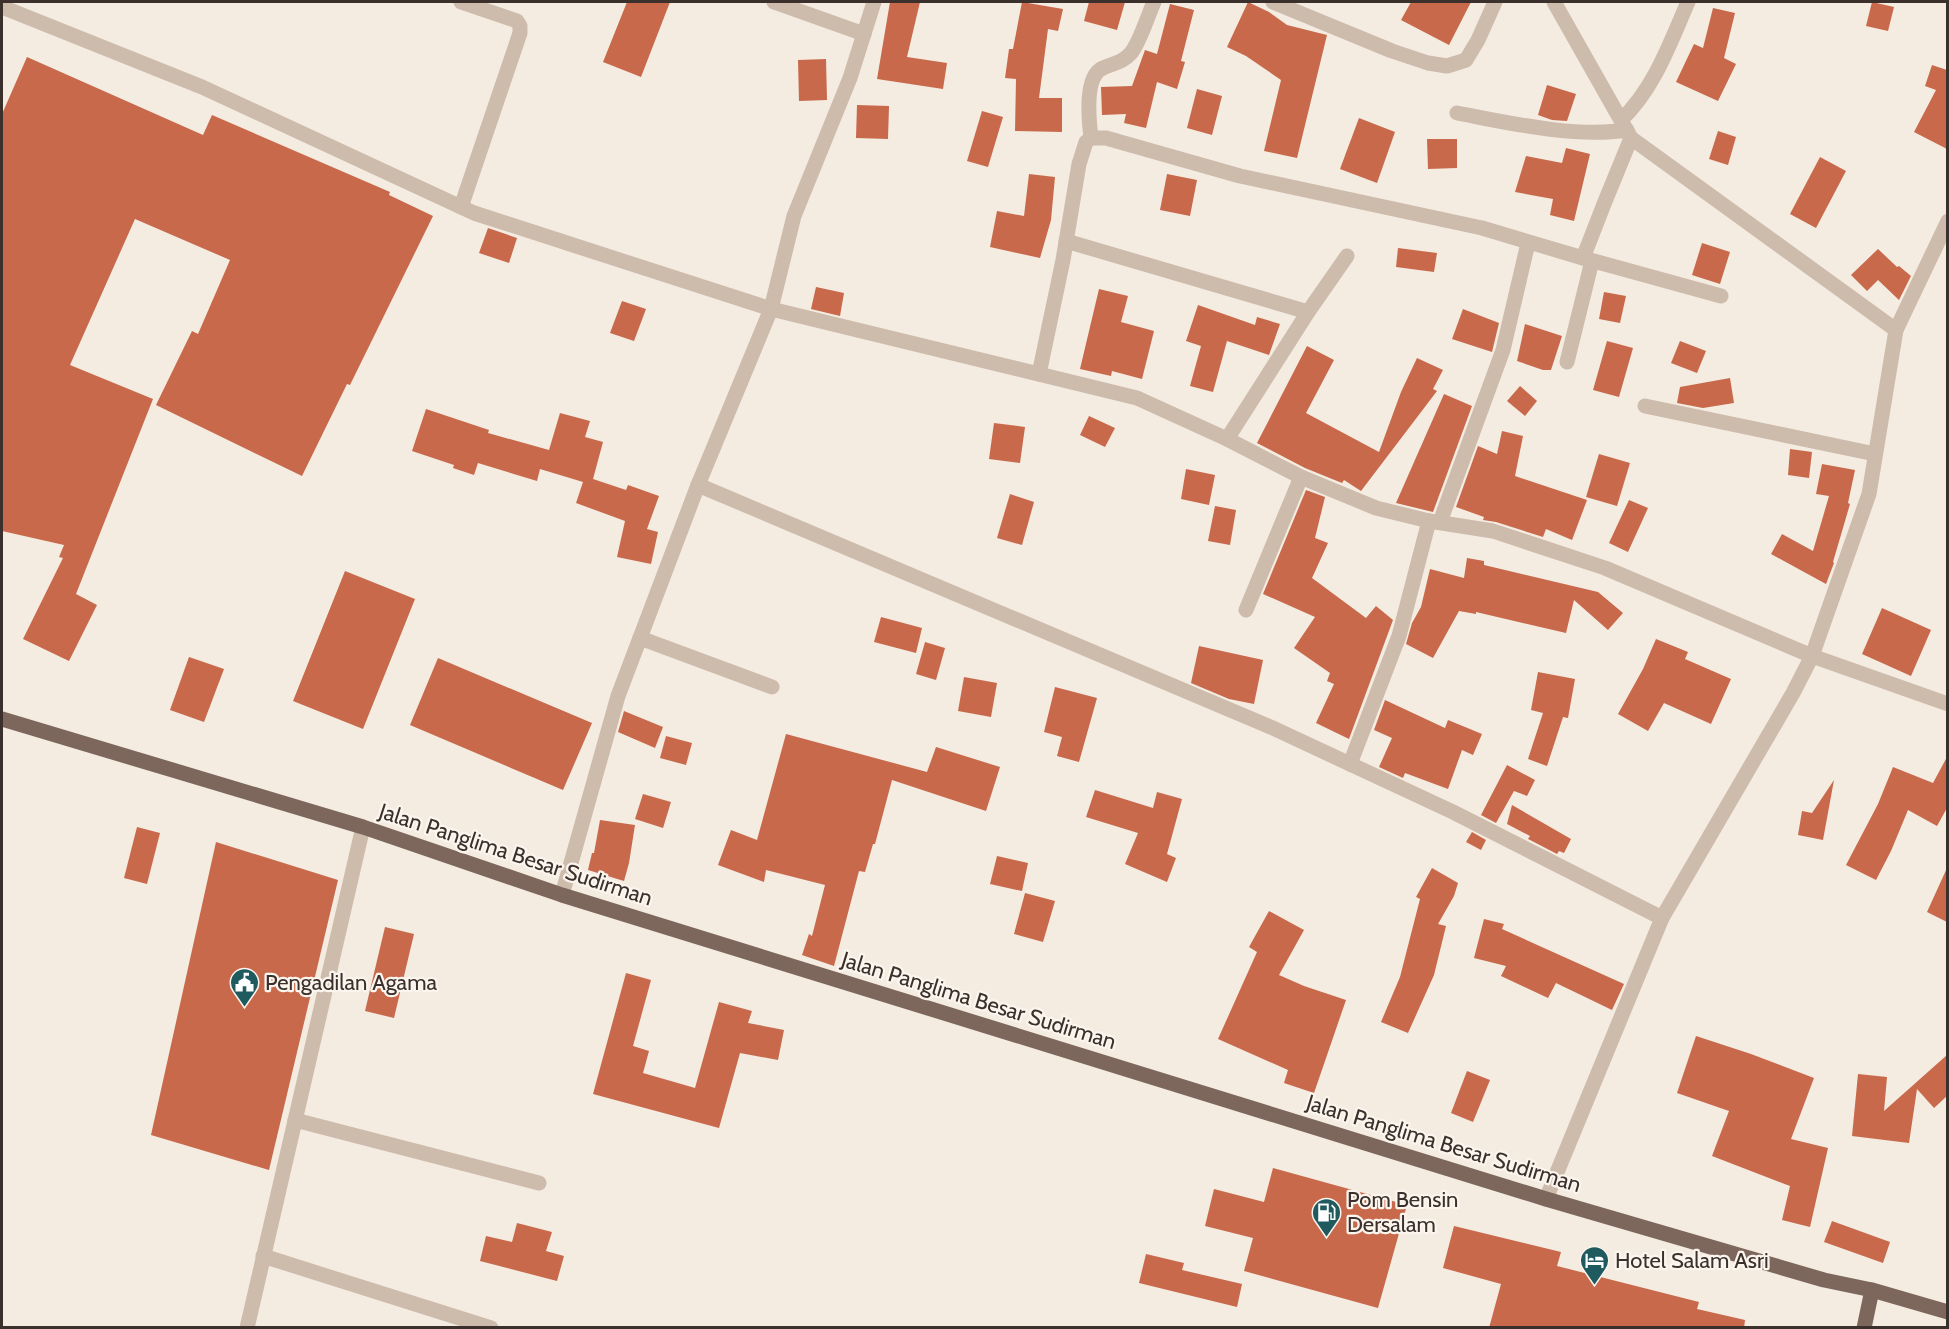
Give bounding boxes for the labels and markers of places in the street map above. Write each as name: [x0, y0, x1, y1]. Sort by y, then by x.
public building icon: Pengadilan Agama: [228, 966, 260, 1008]
place label: Pengadilan Agama: [265, 969, 437, 996]
place label: Pom Bensin Dersalam: [1347, 1186, 1458, 1238]
fuel station icon: Pom Bensin Dersalam: [1310, 1196, 1342, 1238]
hotel icon: Hotel Salam Asri: [1578, 1244, 1610, 1286]
place label: Hotel Salam Asri: [1615, 1247, 1769, 1274]

